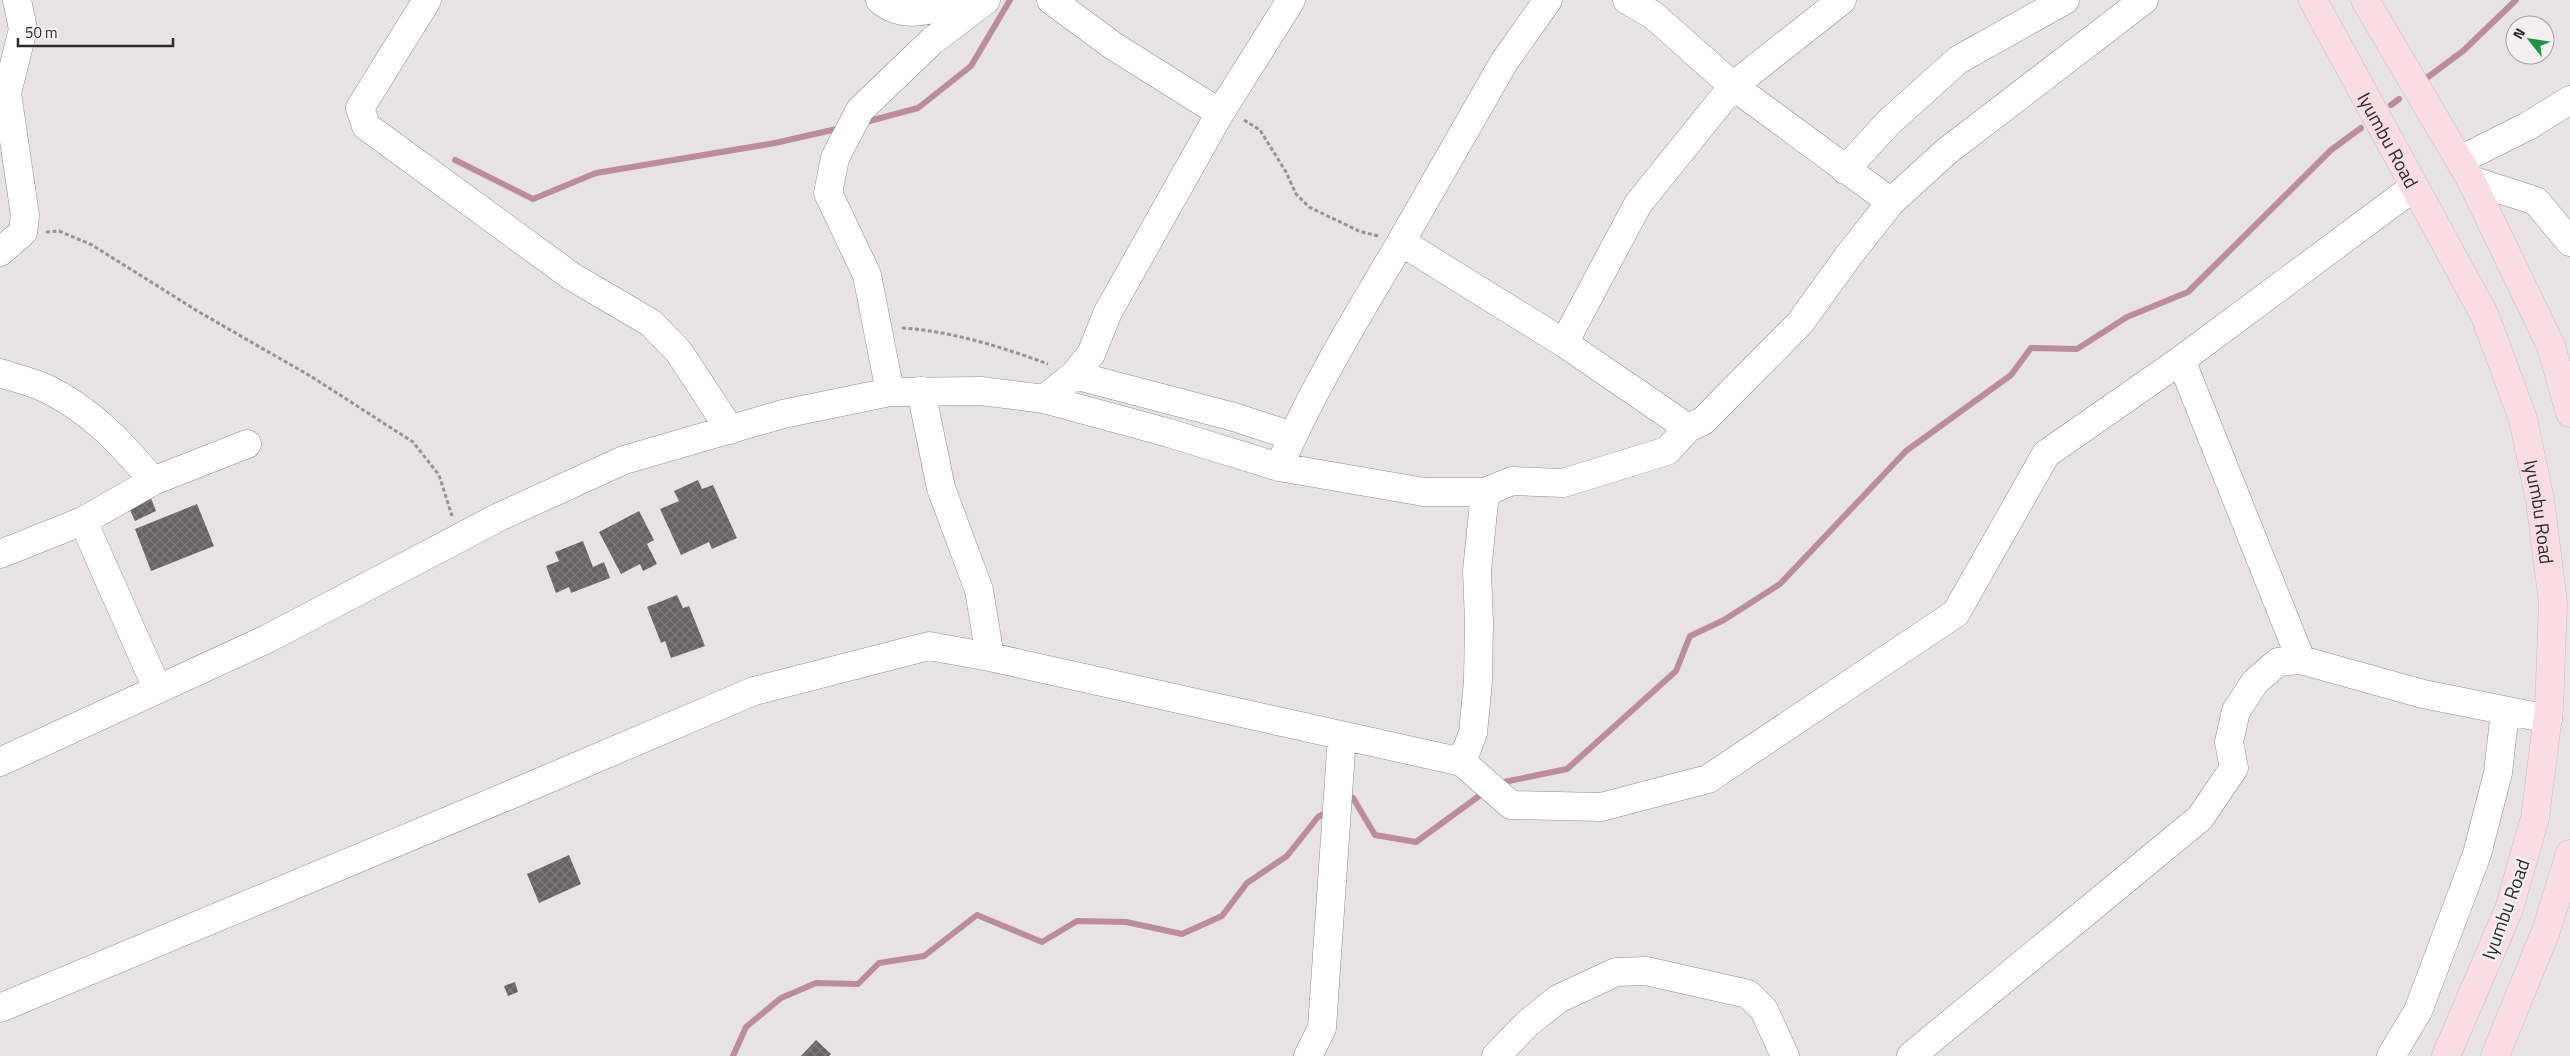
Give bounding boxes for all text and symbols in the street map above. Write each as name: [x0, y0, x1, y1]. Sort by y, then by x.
scale bar: [18, 15, 172, 47]
north arrow: [2505, 15, 2555, 65]
text: 50 m: [25, 21, 58, 44]
text: N: [2507, 24, 2530, 43]
street label: Iyumbu Road: [2351, 86, 2427, 193]
street label: Iyumbu Road: [2517, 457, 2562, 566]
street label: Iyumbu Road: [2473, 855, 2537, 963]

